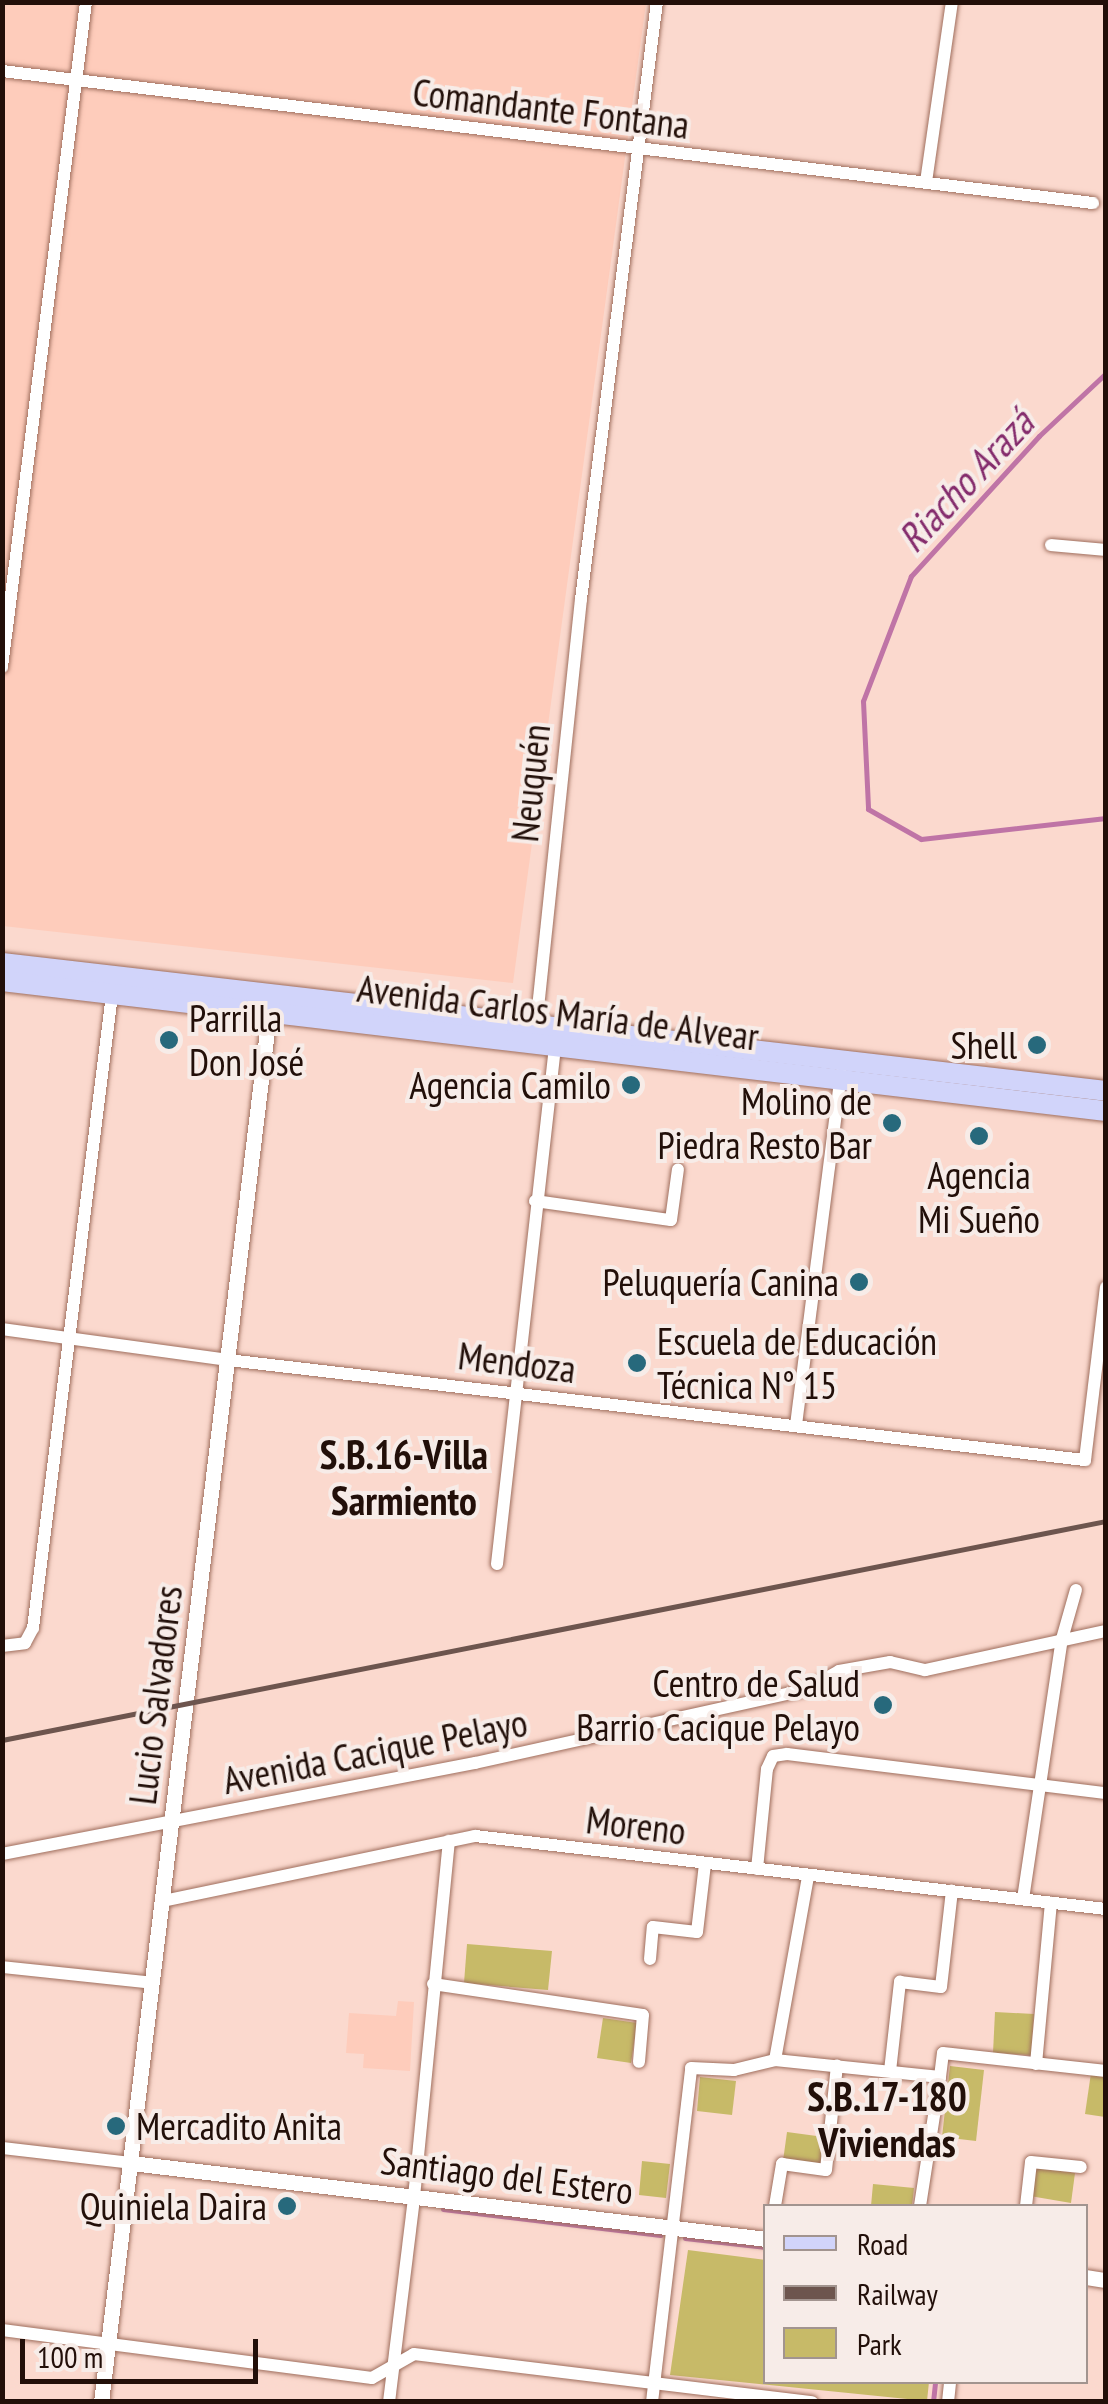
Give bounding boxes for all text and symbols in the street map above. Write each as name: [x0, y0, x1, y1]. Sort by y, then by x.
street label: Comandante Fontana: [410, 68, 692, 148]
water label: Riacho Arazá: [887, 399, 1043, 561]
street label: Neuquén: [501, 722, 559, 844]
street label: Avenida Carlos María de Alvear: [354, 965, 762, 1059]
place label: Parrilla Don José: [189, 995, 304, 1084]
place label: Shell: [951, 1022, 1017, 1068]
marker: Parrilla Don José: [158, 1029, 180, 1051]
marker: Shell: [1026, 1034, 1048, 1056]
place label: Agencia Camilo: [409, 1062, 611, 1108]
marker: Agencia Camilo: [620, 1074, 642, 1096]
place label: Molino de Piedra Resto Bar: [657, 1078, 872, 1168]
marker: Molino de Piedra Resto Bar: [881, 1112, 903, 1134]
marker: Agencia Mi Sueño: [968, 1125, 990, 1147]
place label: Agencia Mi Sueño: [918, 1152, 1040, 1242]
place label: Peluquería Canina: [602, 1259, 839, 1305]
marker: Peluquería Canina: [848, 1271, 870, 1293]
place label: Escuela de Educación Técnica N° 15: [657, 1318, 937, 1408]
street label: Mendoza: [456, 1332, 578, 1392]
marker: Escuela de Educación Técnica N° 15: [626, 1352, 648, 1374]
district label: S.B.16-Villa Sarmiento: [320, 1430, 488, 1524]
street label: Lucio Salvadores: [119, 1583, 191, 1807]
place label: Centro de Salud Barrio Cacique Pelayo: [576, 1660, 860, 1750]
marker: Centro de Salud Barrio Cacique Pelayo: [870, 1692, 896, 1718]
street label: Avenida Cacique Pelayo: [219, 1699, 531, 1803]
street label: Moreno: [584, 1796, 688, 1854]
district label: S.B.17-180 Viviendas: [807, 2072, 967, 2166]
place label: Mercadito Anita: [136, 2103, 343, 2149]
marker: Mercadito Anita: [105, 2115, 127, 2137]
street label: Santiago del Estero: [378, 2137, 636, 2213]
place label: Quiniela Daira: [80, 2183, 267, 2229]
marker: Quiniela Daira: [276, 2195, 298, 2217]
legend: [763, 2204, 1088, 2384]
text: Road: [857, 2224, 908, 2263]
text: Railway: [857, 2274, 938, 2313]
scale bar: [25, 2319, 262, 2381]
text: Park: [857, 2324, 902, 2363]
text: 100 m: [37, 2337, 103, 2376]

